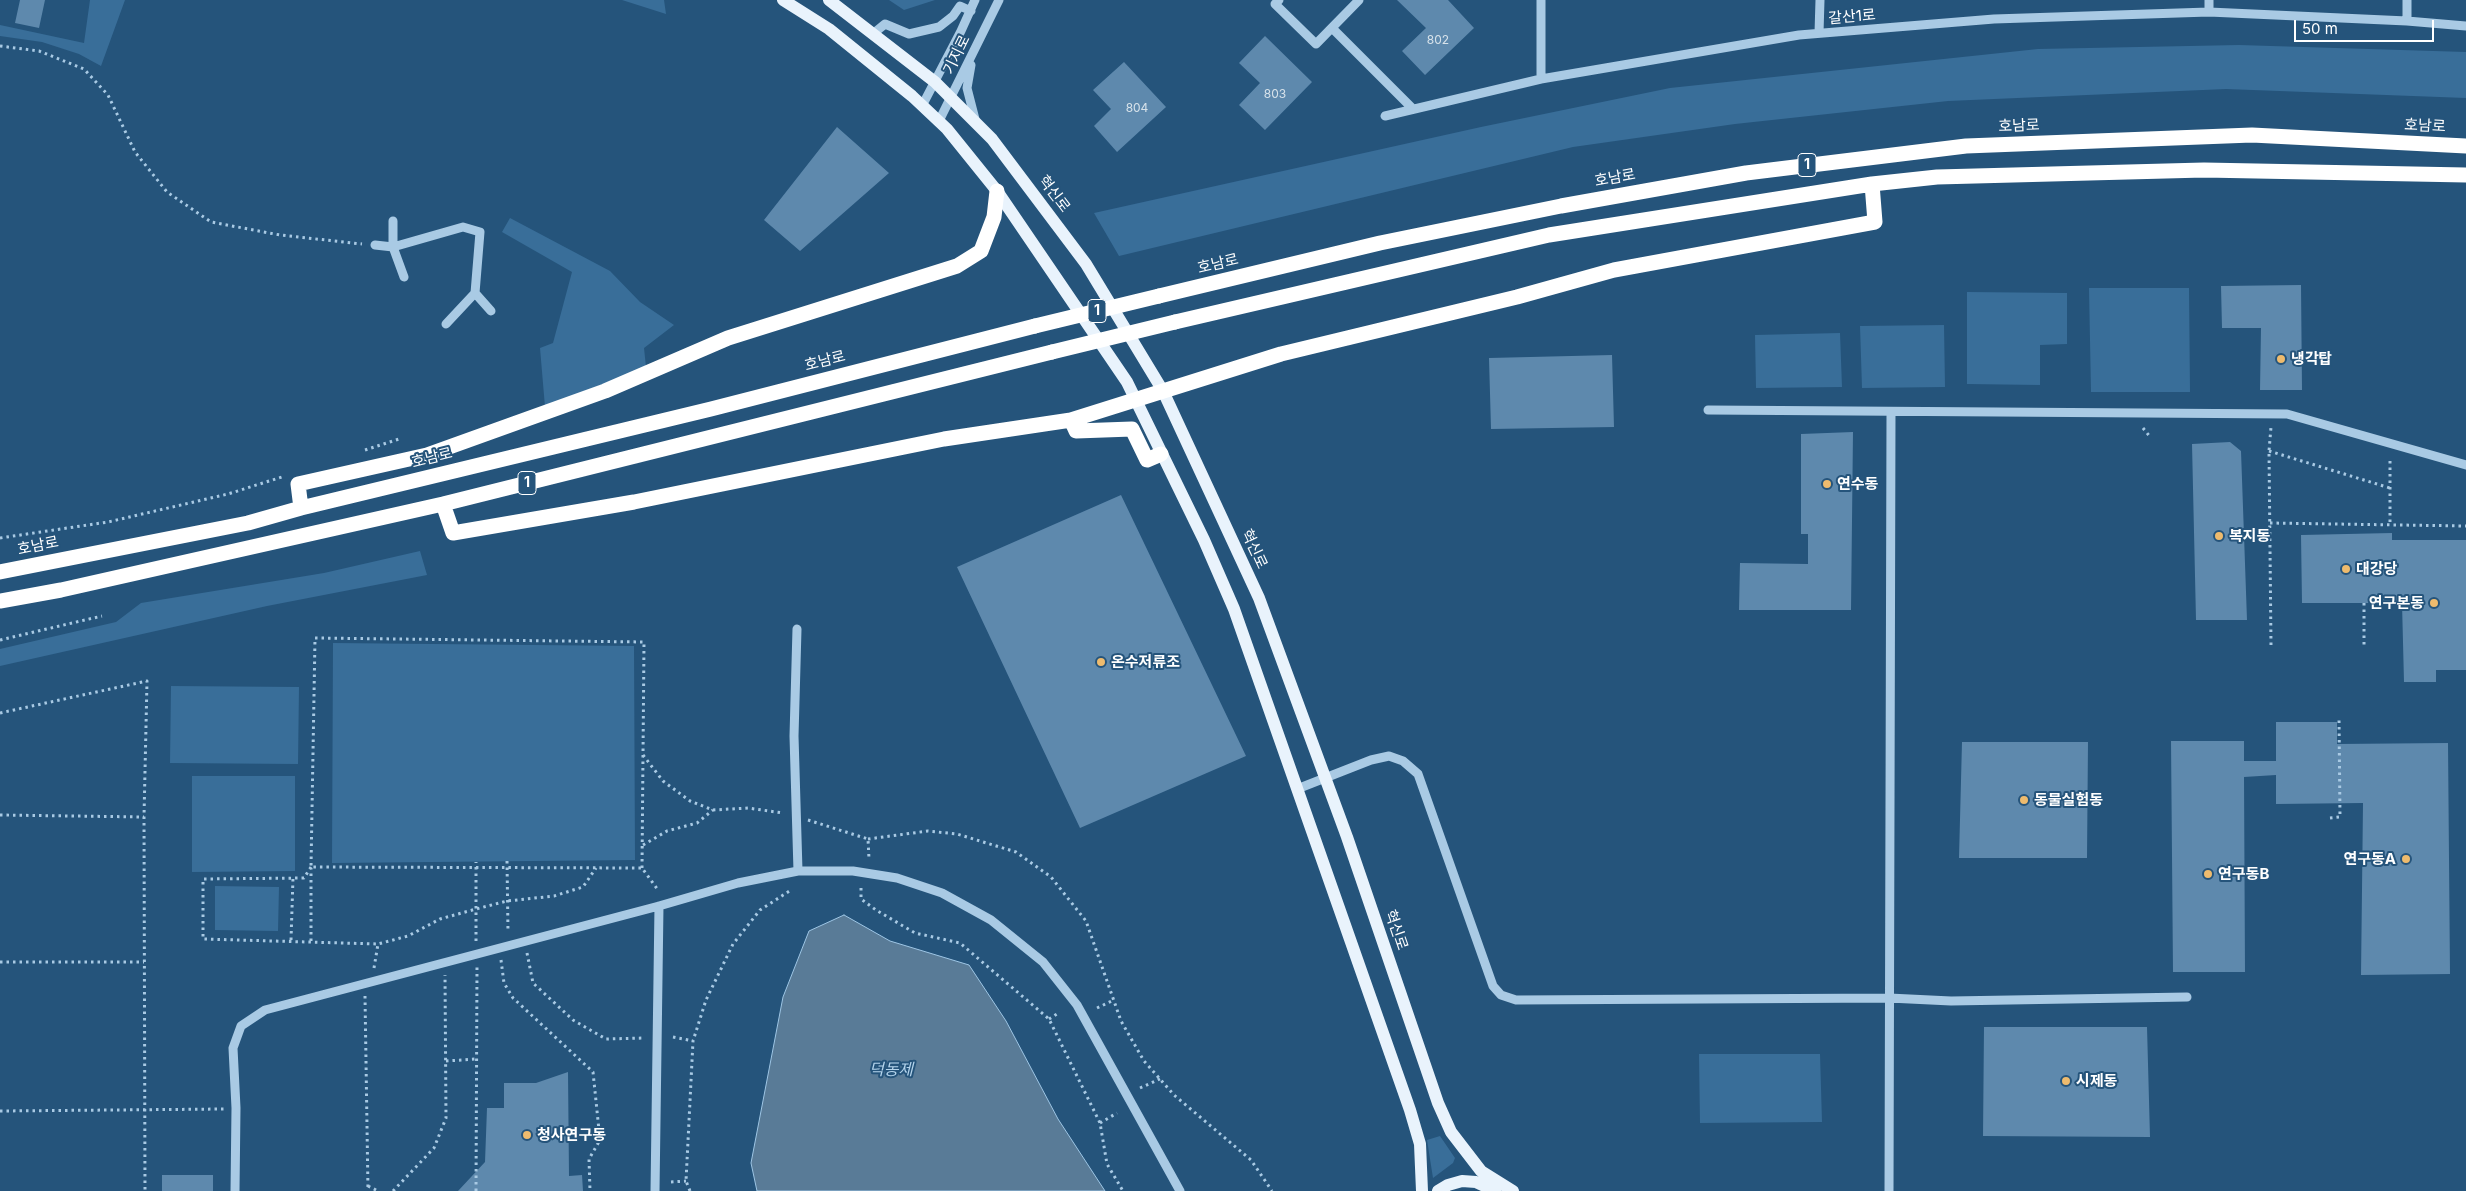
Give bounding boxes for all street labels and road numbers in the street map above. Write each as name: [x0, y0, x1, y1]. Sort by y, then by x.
street label: 갈산1로: [1828, 6, 1876, 28]
street label: 기지로: [940, 32, 974, 78]
street label: 호남로: [1998, 116, 2040, 136]
street label: 호남로: [2404, 116, 2446, 136]
road number: 1: [1798, 154, 1816, 176]
street label: 호남로: [1593, 166, 1637, 190]
street label: 혁신로: [1034, 172, 1074, 216]
street label: 호남로: [1196, 251, 1240, 277]
road number: 1: [1088, 300, 1106, 322]
street label: 호남로: [803, 347, 847, 375]
street label: 호남로: [410, 444, 454, 472]
road number: 1: [518, 472, 536, 494]
street label: 혁신로: [1237, 526, 1271, 572]
street label: 호남로: [16, 533, 60, 559]
street label: 혁신로: [1381, 907, 1411, 953]

